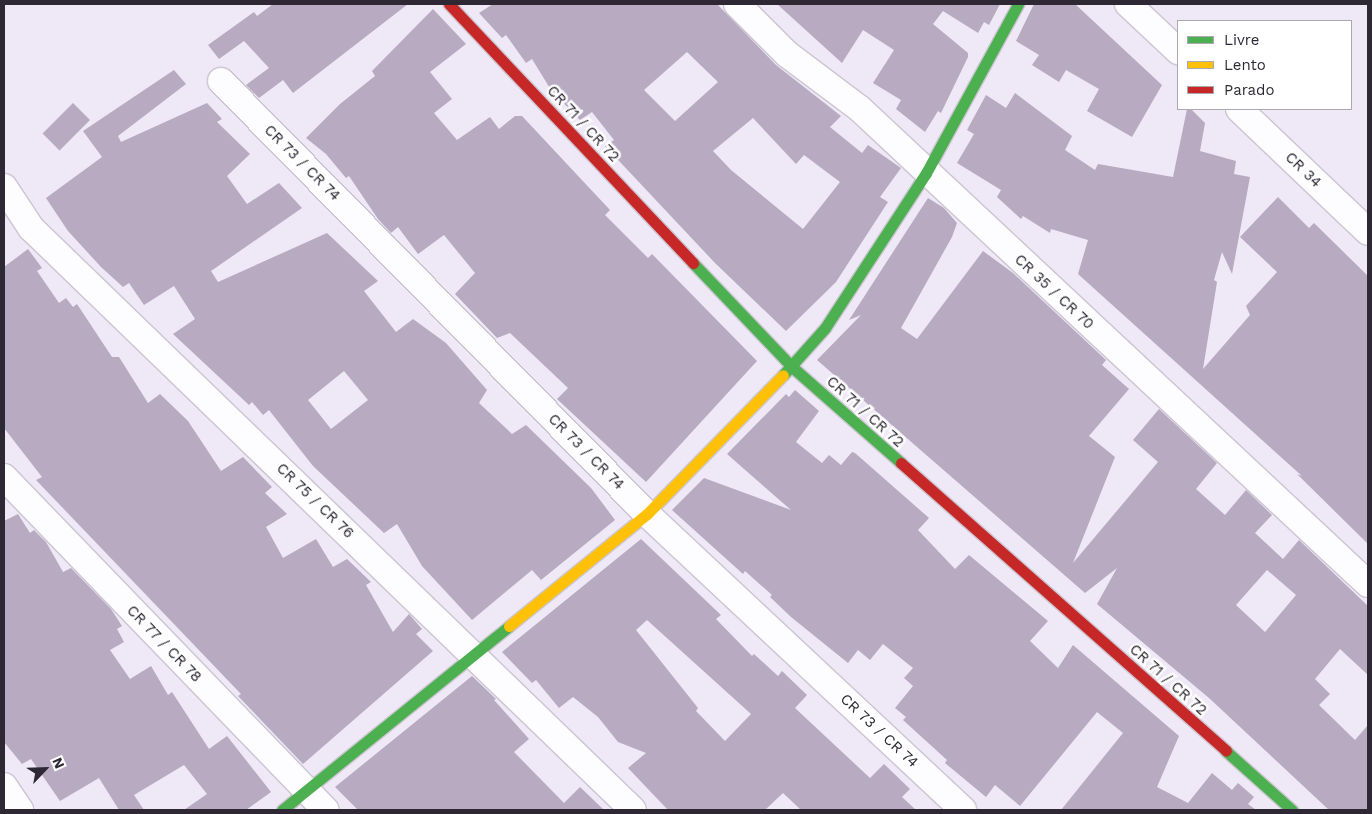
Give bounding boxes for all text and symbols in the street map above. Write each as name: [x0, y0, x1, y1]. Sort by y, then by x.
legend: [1177, 20, 1352, 110]
text: Livre: [1224, 31, 1259, 49]
text: Lento: [1224, 56, 1266, 74]
text: Parado: [1224, 81, 1274, 99]
street label: CR 71 / CR 72: [543, 82, 623, 166]
street label: CR 73 / CR 74: [260, 121, 344, 205]
street label: CR 34: [1281, 148, 1325, 192]
street label: CR 35 / CR 70: [1010, 250, 1098, 334]
street label: CR 71 / CR 72: [822, 372, 908, 452]
street label: CR 73 / CR 74: [544, 410, 628, 494]
street label: CR 75 / CR 76: [272, 459, 358, 543]
street label: CR 77 / CR 78: [122, 601, 206, 687]
street label: CR 71 / CR 72: [1125, 640, 1211, 720]
street label: CR 73 / CR 74: [836, 690, 922, 772]
north arrow: [20, 744, 70, 794]
text: N: [49, 755, 68, 771]

